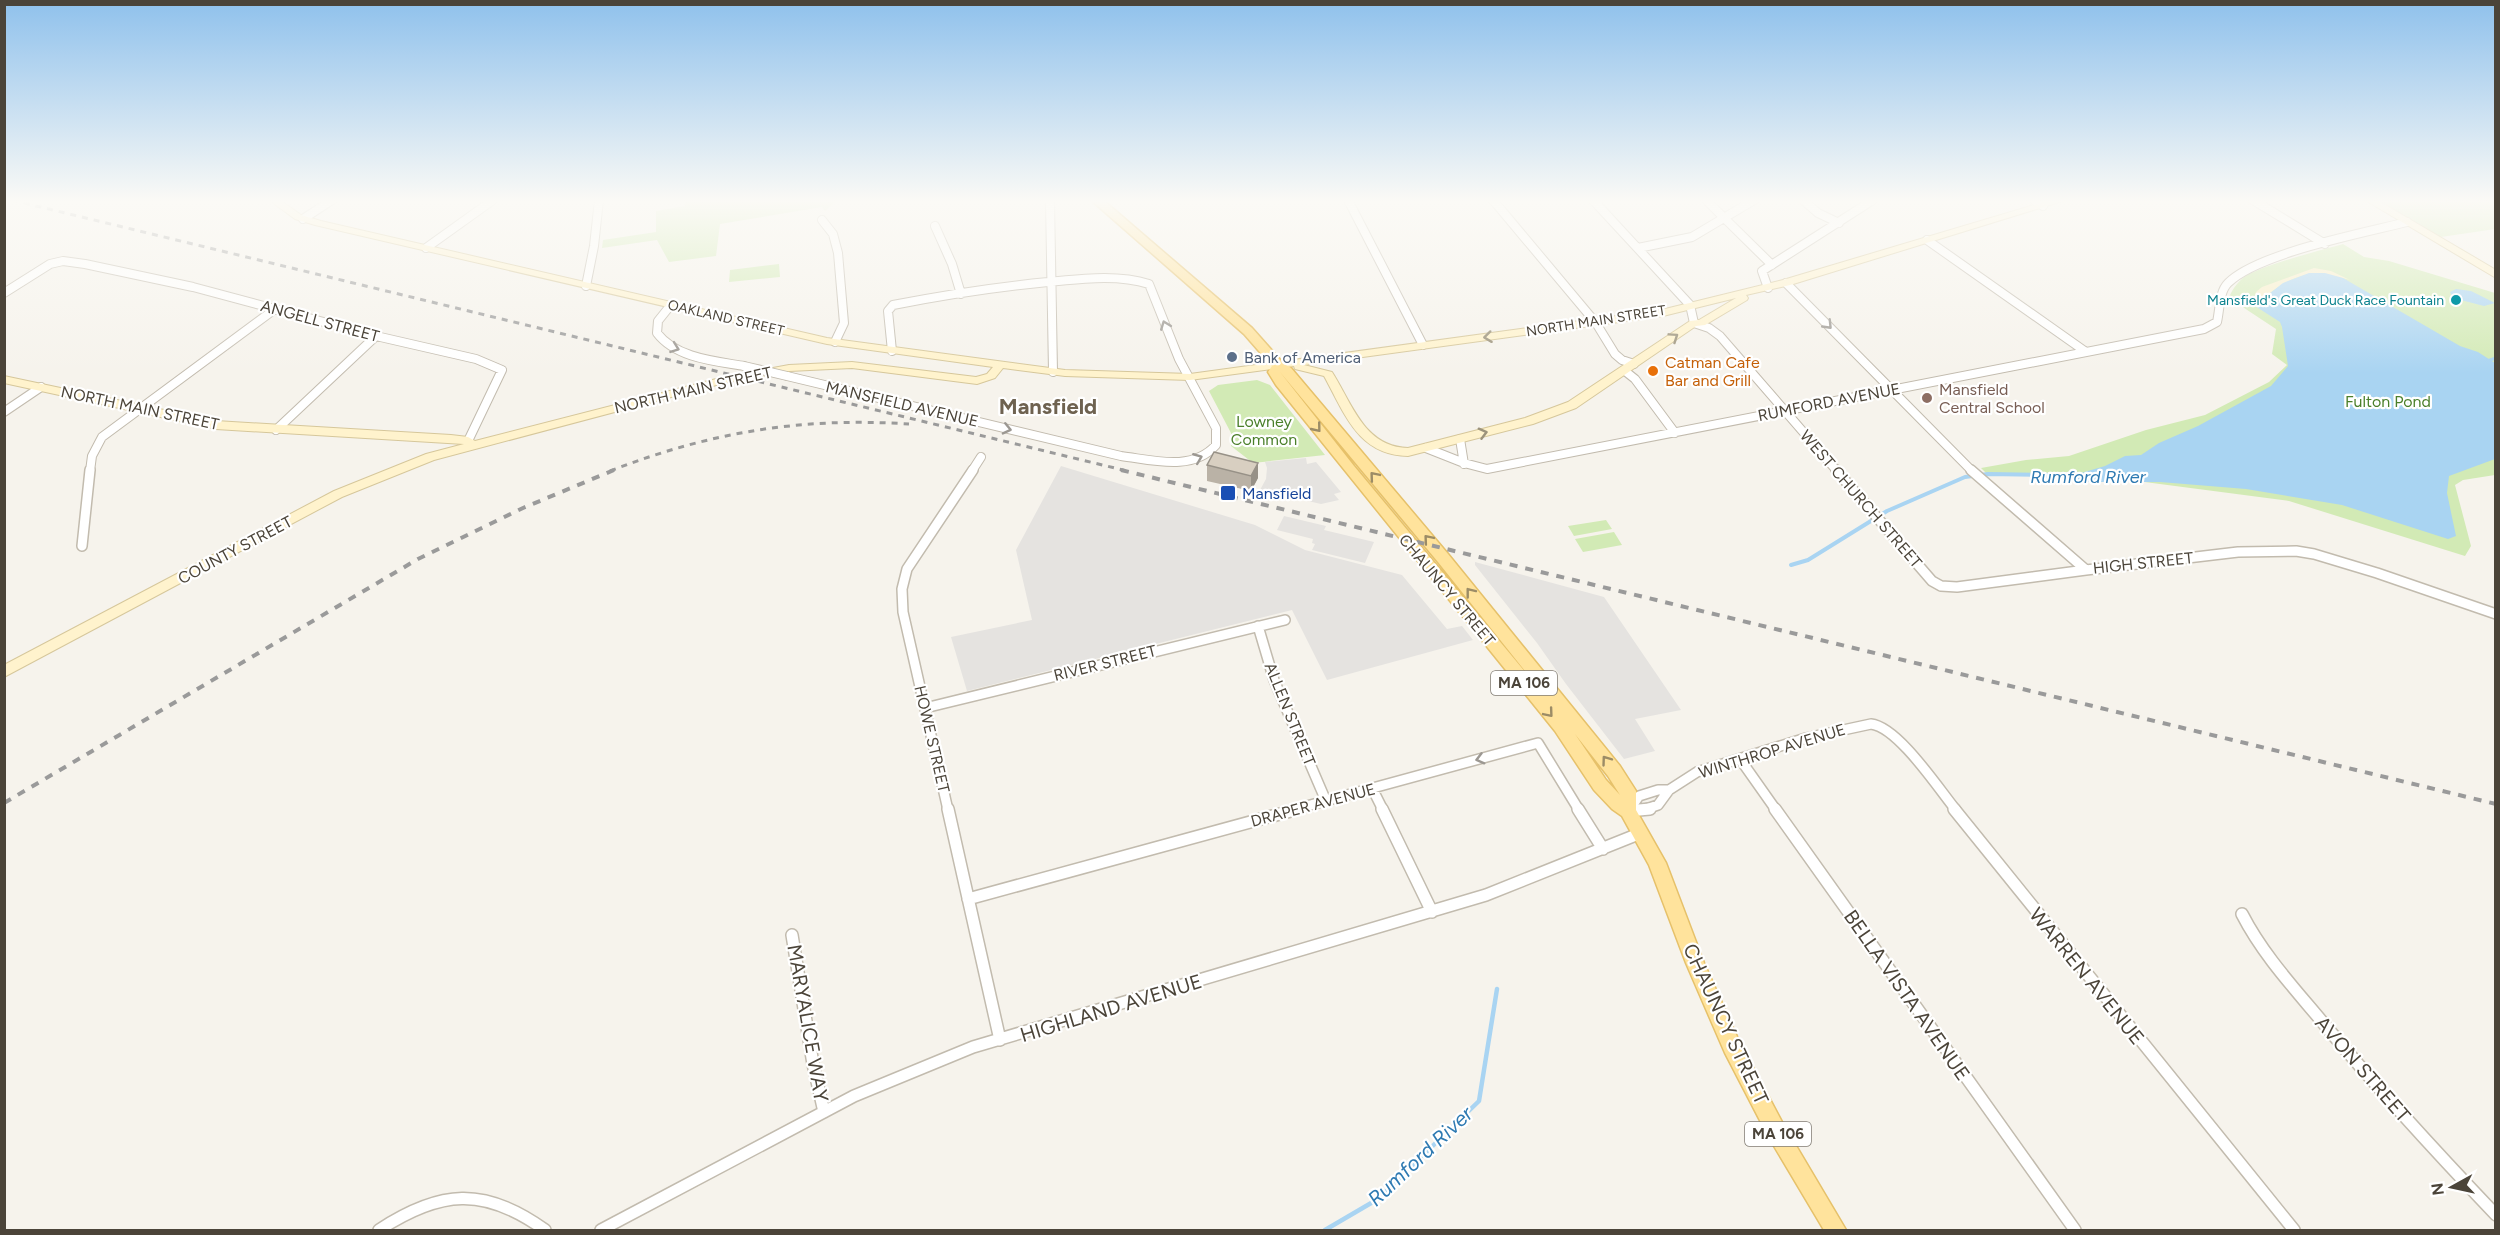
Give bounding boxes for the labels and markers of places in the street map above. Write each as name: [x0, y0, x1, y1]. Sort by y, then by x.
place label: Mansfield's Great Duck Race Fountain: [2207, 292, 2444, 309]
marker: Mansfield's Great Duck Race Fountain: [2449, 293, 2463, 307]
place label: Bank of America: [1244, 348, 1361, 367]
marker: Bank of America: [1225, 350, 1239, 364]
place label: Catman Cafe Bar and Grill: [1665, 353, 1760, 390]
marker: Catman Cafe Bar and Grill: [1646, 364, 1660, 378]
place label: Mansfield Central School: [1939, 380, 2045, 417]
marker: Mansfield Central School: [1920, 391, 1934, 405]
marker: Mansfield: [1219, 484, 1237, 502]
place label: Mansfield: [1242, 484, 1311, 503]

